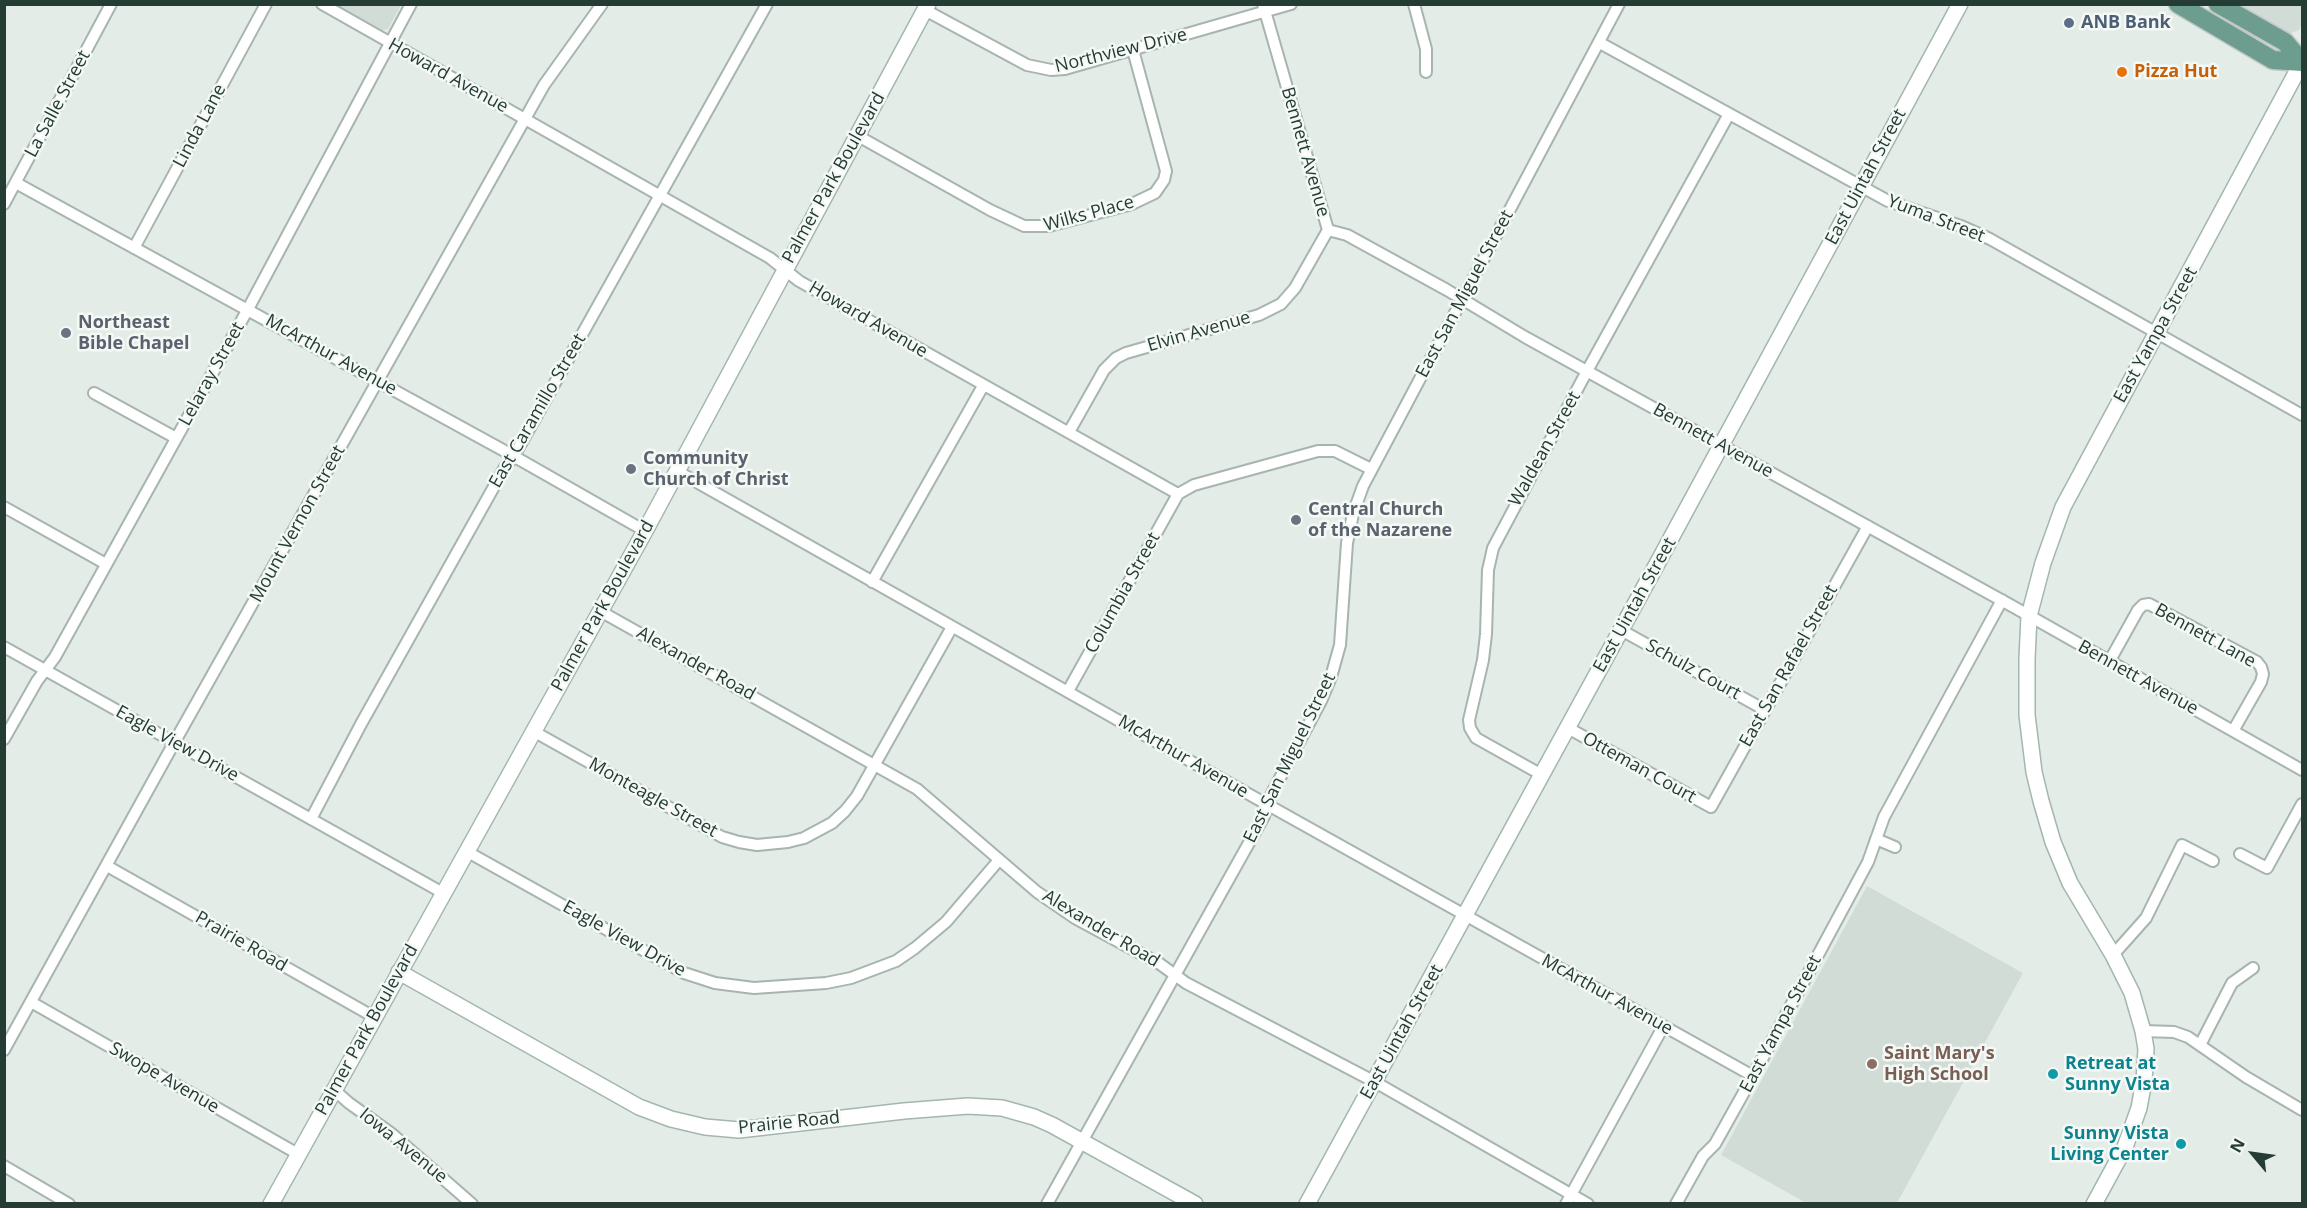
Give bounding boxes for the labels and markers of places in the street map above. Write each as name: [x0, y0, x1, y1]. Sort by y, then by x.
place label: ANB Bank: [2081, 12, 2171, 34]
marker: ANB Bank: [2062, 16, 2076, 30]
place label: Pizza Hut: [2134, 61, 2217, 83]
marker: Pizza Hut: [2115, 65, 2129, 79]
place label: Northeast Bible Chapel: [78, 312, 189, 354]
marker: Northeast Bible Chapel: [59, 326, 73, 340]
place label: Community Church of Christ: [643, 448, 789, 490]
marker: Community Church of Christ: [624, 462, 638, 476]
place label: Central Church of the Nazarene: [1308, 499, 1452, 542]
marker: Central Church of the Nazarene: [1289, 513, 1303, 527]
place label: Saint Mary's High School: [1884, 1043, 1995, 1086]
place label: Retreat at Sunny Vista: [2065, 1053, 2170, 1096]
marker: Saint Mary's High School: [1865, 1057, 1879, 1071]
marker: Retreat at Sunny Vista: [2046, 1067, 2060, 1081]
place label: Sunny Vista Living Center: [2050, 1123, 2169, 1166]
marker: Sunny Vista Living Center: [2174, 1137, 2188, 1151]

